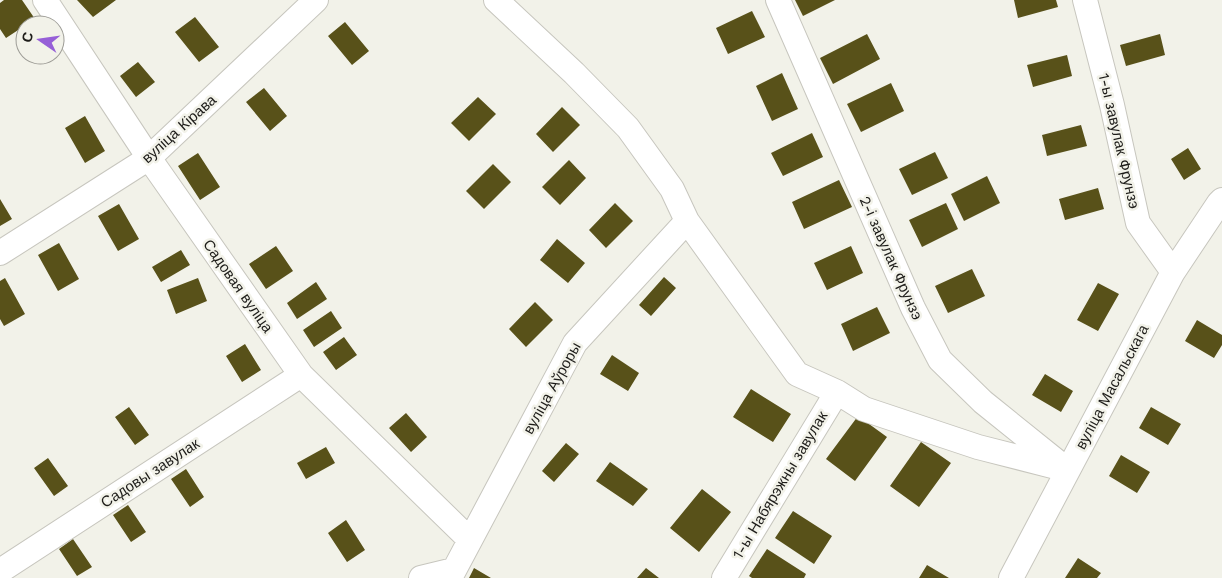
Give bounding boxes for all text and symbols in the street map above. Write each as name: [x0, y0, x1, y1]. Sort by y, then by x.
north arrow: [15, 15, 65, 65]
text: С: [18, 30, 36, 44]
street label: 1-ы завулак Фрунзэ: [1095, 72, 1143, 211]
street label: вуліца Кірава: [138, 90, 220, 167]
street label: 2-і завулак Фрунзэ: [856, 193, 926, 323]
street label: Садовая вуліца: [199, 236, 277, 337]
street label: вуліца Масальскага: [1072, 321, 1153, 452]
street label: вуліца Аўроры: [519, 339, 585, 437]
street label: 1-ы Набярэжны завулак: [729, 408, 831, 562]
street label: Садовы завулак: [97, 434, 203, 512]

